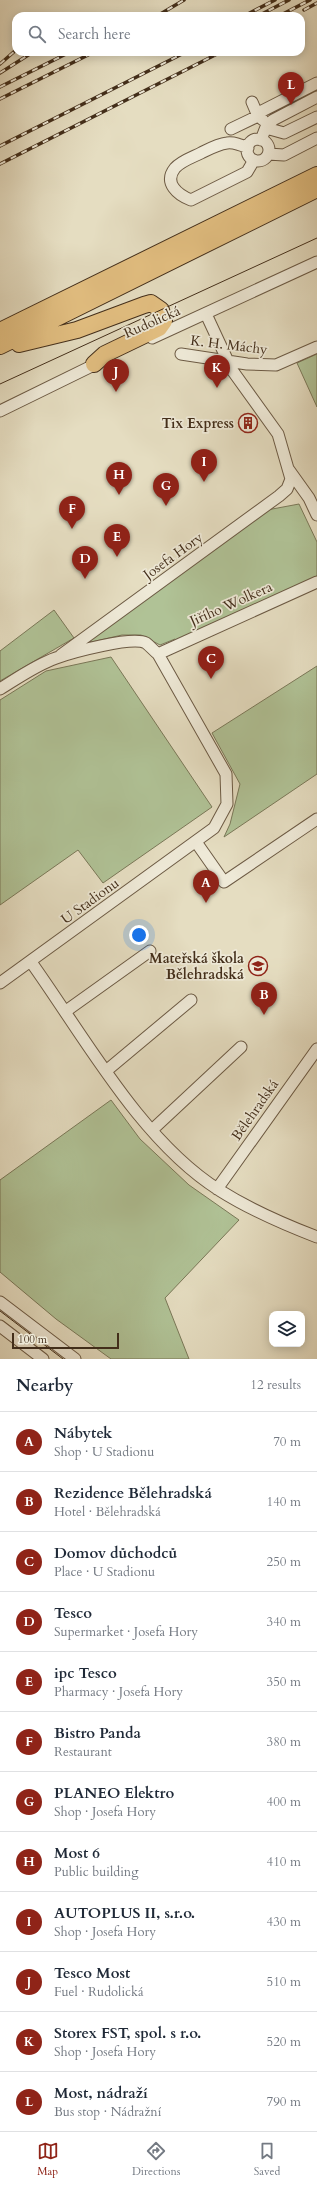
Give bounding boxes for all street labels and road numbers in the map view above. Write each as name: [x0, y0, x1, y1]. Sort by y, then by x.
street label: Rudolická: [121, 301, 183, 343]
street label: K. H. Máchy: [189, 331, 269, 359]
street label: Josefa Hory: [138, 528, 207, 585]
street label: Jiřího Wolkera: [185, 577, 275, 631]
street label: U Stadionu: [57, 873, 123, 928]
street label: Bělehradská: [227, 1076, 283, 1144]

